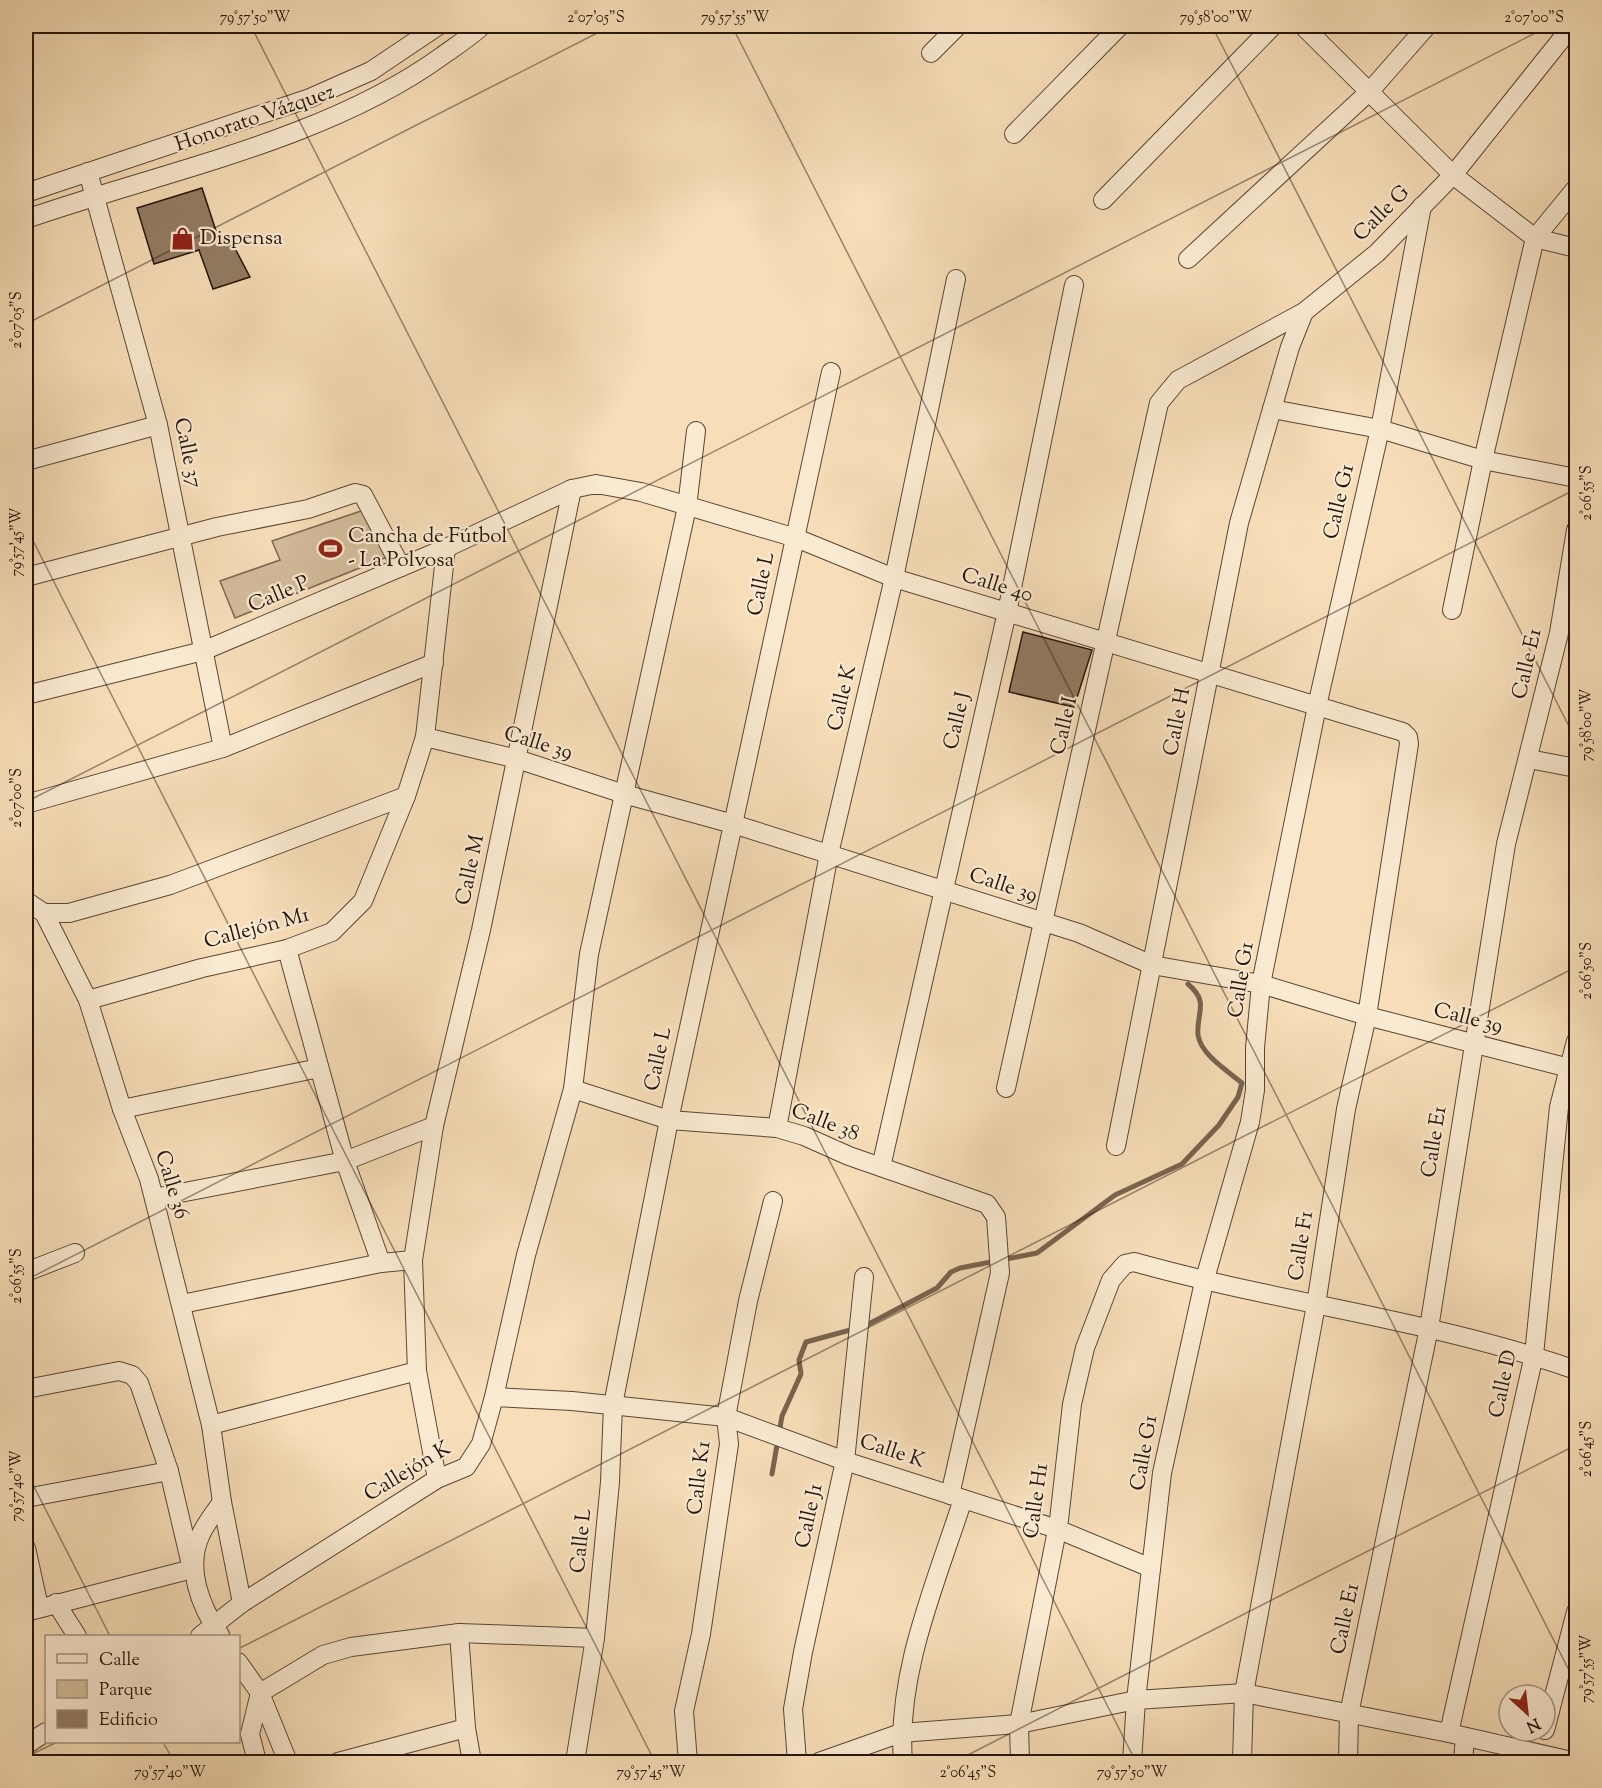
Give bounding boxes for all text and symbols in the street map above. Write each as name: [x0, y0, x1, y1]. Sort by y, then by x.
text: 79°57'50"W: [220, 8, 291, 29]
text: 2°07'05"S: [567, 8, 625, 29]
text: 79°57'55"W: [701, 8, 769, 29]
text: 79°58'00"W: [1180, 8, 1253, 29]
text: 2°07'00"S: [1504, 8, 1564, 29]
street label: Honorato Vázquez: [171, 78, 339, 160]
street label: Calle G: [1347, 179, 1417, 249]
place label: Dispensa: [200, 224, 283, 254]
shop icon: Dispensa: [169, 226, 195, 252]
text: 2°07'05"S: [7, 291, 28, 349]
street label: Calle 37: [165, 415, 209, 491]
street label: Calle G1: [1317, 461, 1363, 543]
text: 2°06'55"S: [1577, 465, 1598, 521]
text: 79°57'45"W: [7, 507, 28, 577]
place label: Cancha de Fútbol - La Polvosa: [348, 522, 508, 576]
sports icon: Cancha de Fútbol - La Polvosa: [317, 536, 343, 562]
street label: Calle L: [741, 549, 783, 619]
street label: Calle 40: [957, 561, 1037, 611]
street label: Calle P: [244, 569, 314, 621]
street label: Calle E1: [1505, 626, 1551, 702]
street label: Calle K: [821, 662, 865, 734]
street label: Calle H: [1157, 685, 1199, 759]
text: 79°58'00"W: [1577, 688, 1598, 761]
street label: Calle J: [937, 689, 979, 753]
street label: Calle I: [1044, 694, 1086, 758]
street label: Calle 39: [500, 719, 576, 769]
text: 2°07'00"S: [7, 768, 28, 828]
street label: Calle M: [449, 832, 493, 908]
street label: Calle 39: [965, 861, 1041, 911]
street label: Callejón M1: [201, 901, 313, 957]
street label: Calle G1: [1221, 940, 1263, 1020]
text: 2°06'50"S: [1577, 942, 1598, 1000]
street label: Calle 39: [1430, 996, 1506, 1042]
street label: Calle L: [638, 1024, 680, 1094]
street label: Calle 38: [786, 1096, 864, 1150]
street label: Calle E1: [1415, 1104, 1455, 1180]
street label: Calle 36: [146, 1147, 196, 1223]
street label: Calle F1: [1282, 1209, 1322, 1283]
text: 2°06'55"S: [7, 1248, 28, 1304]
street label: Calle D: [1482, 1347, 1526, 1421]
street label: Calle G1: [1124, 1413, 1166, 1493]
text: 2°06'45"S: [1577, 1421, 1598, 1477]
street label: Calle K: [855, 1427, 929, 1477]
street label: Callejón K: [359, 1434, 457, 1510]
street label: Calle K1: [681, 1439, 719, 1517]
text: 79°57'40"W: [7, 1450, 28, 1522]
street label: Calle H1: [1017, 1461, 1057, 1541]
street label: Calle J1: [789, 1481, 831, 1551]
street label: Calle L: [564, 1507, 600, 1575]
street label: Calle E1: [1324, 1581, 1368, 1657]
legend: [45, 1635, 240, 1743]
text: 79°57'55"W: [1577, 1635, 1598, 1703]
text: Calle: [99, 1648, 140, 1674]
text: Parque: [99, 1678, 152, 1704]
north arrow: [1497, 1683, 1557, 1743]
text: Edificio: [99, 1708, 158, 1734]
text: N: [1522, 1711, 1544, 1737]
text: 79°57'40"W: [134, 1763, 206, 1784]
text: 79°57'45"W: [616, 1763, 686, 1784]
text: 2°06'45"S: [940, 1763, 996, 1784]
text: 79°57'50"W: [1097, 1763, 1168, 1784]

